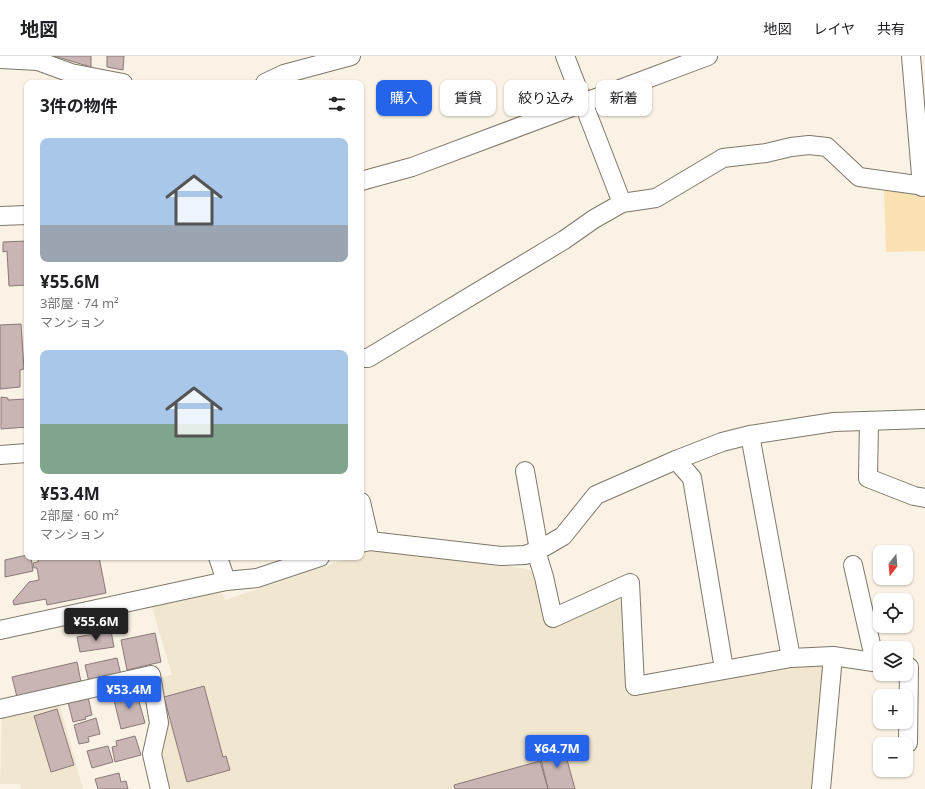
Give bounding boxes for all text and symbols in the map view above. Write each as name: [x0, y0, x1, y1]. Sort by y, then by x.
text: 地図: [20, 16, 58, 42]
text: 地図: [763, 19, 791, 38]
text: レイヤ: [813, 19, 855, 38]
text: 共有: [877, 19, 905, 38]
chip: 購入: [376, 80, 432, 116]
chip: 賃貸: [440, 80, 496, 116]
chip: 絞り込み: [504, 80, 588, 116]
chip: 新着: [596, 80, 652, 116]
icon: filters: [326, 93, 348, 115]
text: 3件の物件: [40, 94, 118, 117]
icon: home: [158, 164, 230, 236]
text: ¥55.6M: [40, 270, 100, 293]
text: 3部屋 · 74 m²: [40, 294, 119, 312]
text: マンション: [40, 313, 105, 331]
icon: home: [158, 376, 230, 448]
text: ¥53.4M: [40, 482, 100, 505]
text: 2部屋 · 60 m²: [40, 506, 119, 524]
text: マンション: [40, 525, 105, 543]
north arrow: [873, 545, 913, 585]
map controls: [873, 545, 913, 777]
button: locate: [873, 593, 913, 633]
pin: ¥55.6M: [63, 608, 129, 642]
text: ¥55.6M: [73, 612, 119, 630]
button: layers: [873, 641, 913, 681]
pin: ¥53.4M: [96, 676, 162, 710]
text: ¥53.4M: [106, 680, 152, 698]
button: +: [873, 689, 913, 729]
pin: ¥64.7M: [524, 735, 590, 769]
button: −: [873, 737, 913, 777]
text: ¥64.7M: [534, 739, 580, 757]

